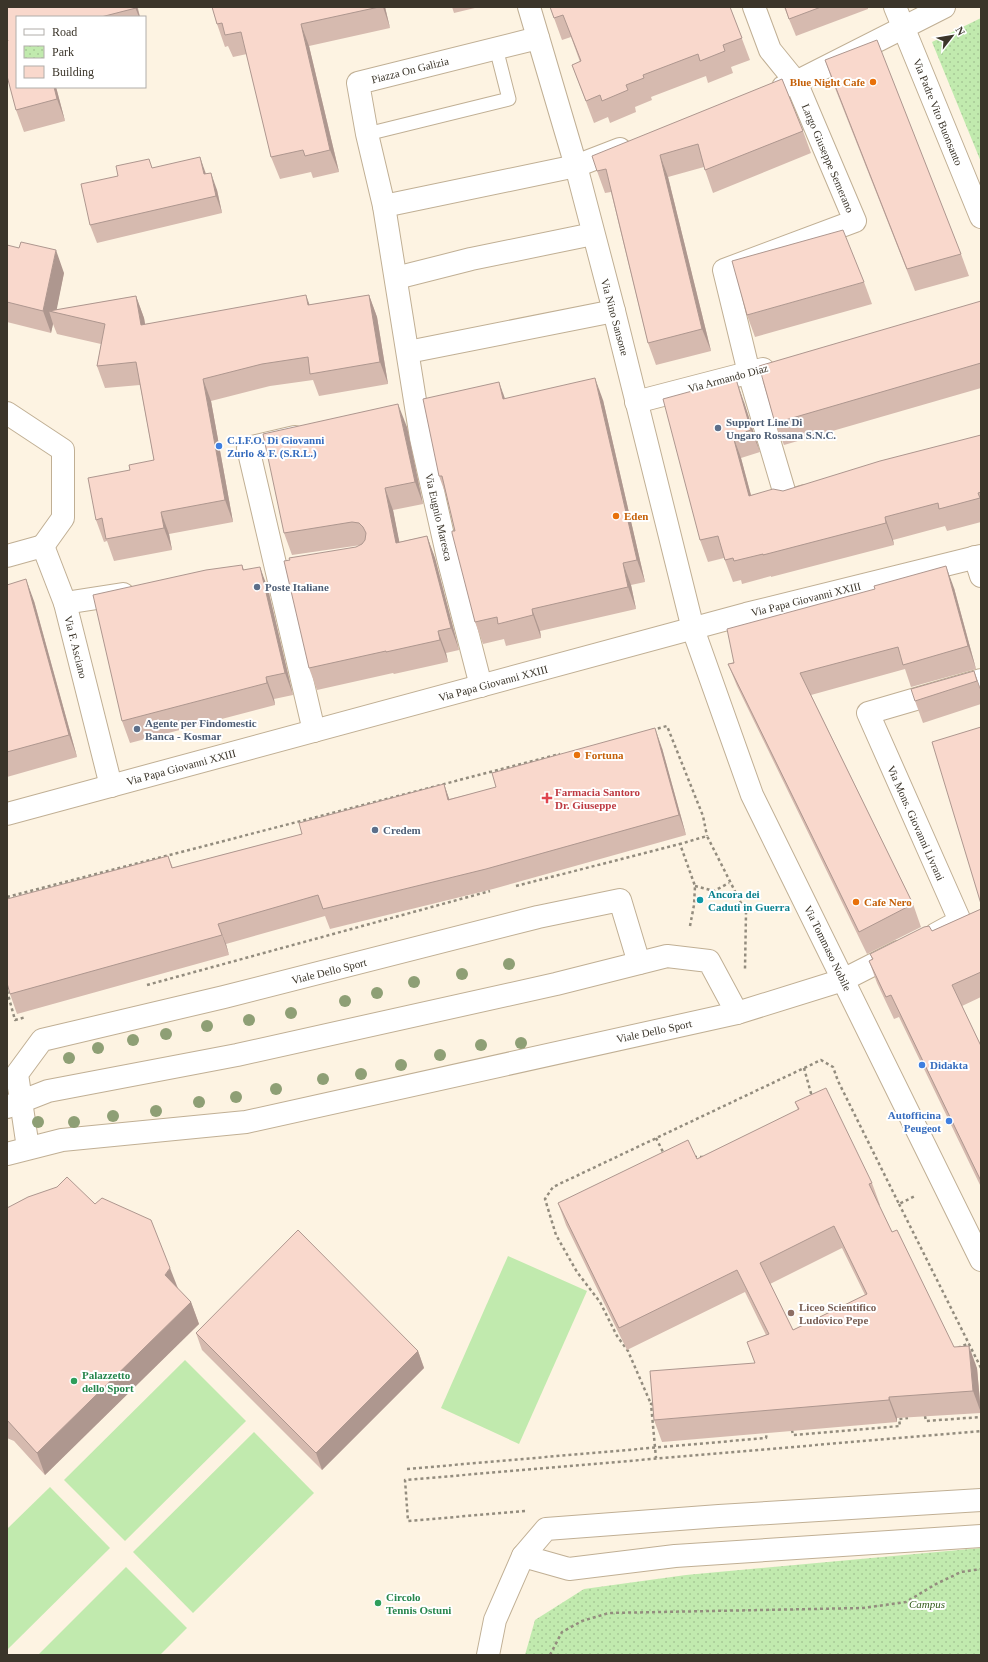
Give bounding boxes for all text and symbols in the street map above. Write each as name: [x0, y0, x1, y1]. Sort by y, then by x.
legend: [16, 16, 146, 88]
north arrow: [932, 16, 972, 56]
text: N: [953, 24, 968, 37]
text: Road: [52, 25, 77, 39]
text: Park: [52, 45, 74, 59]
street label: Piazza On Galizia: [370, 55, 450, 85]
street label: Via Padre Vito Buonsanto: [911, 57, 965, 168]
text: Building: [52, 65, 94, 79]
place label: Blue Night Cafe: [790, 76, 865, 88]
marker: Blue Night Cafe: [868, 77, 878, 87]
street label: Largo Giuseppe Semerano: [800, 102, 857, 215]
street label: Via Nino Sansone: [599, 277, 631, 357]
street label: Via Armando Diaz: [687, 362, 769, 394]
place label: Support Line Di Ungaro Rossana S.N.C.: [726, 416, 836, 441]
marker: Support Line Di Ungaro Rossana S.N.C.: [713, 423, 723, 433]
place label: C.I.F.O. Di Giovanni Zurlo & F. (S.R.L.): [227, 434, 324, 460]
marker: C.I.F.O. Di Giovanni Zurlo & F. (S.R.L.): [214, 441, 224, 451]
street label: Via Eugnio Maresca: [423, 472, 455, 562]
place label: Eden: [624, 510, 648, 522]
marker: Eden: [611, 511, 621, 521]
street label: Via Papa Giovanni XXIII: [750, 579, 862, 618]
place label: Poste Italiane: [265, 581, 329, 593]
marker: Poste Italiane: [252, 582, 262, 592]
street label: Via F. Asciano: [62, 614, 90, 680]
street label: Via Papa Giovanni XXIII: [437, 663, 549, 703]
place label: Agente per Findomestic Banca - Kosmar: [145, 717, 257, 742]
marker: Agente per Findomestic Banca - Kosmar: [132, 724, 142, 734]
street label: Via Papa Giovanni XXIII: [125, 747, 237, 787]
place label: Fortuna: [585, 749, 624, 761]
marker: Fortuna: [572, 750, 582, 760]
street label: Via Mons. Giovanni Livrani: [885, 764, 947, 882]
place label: Farmacia Santoro Dr. Giuseppe: [555, 786, 641, 811]
marker: Farmacia Santoro Dr. Giuseppe: [542, 793, 552, 803]
place label: Credem: [383, 824, 421, 836]
marker: Credem: [370, 825, 380, 835]
place label: Ancora dei Caduti in Guerra: [708, 888, 790, 913]
marker: Ancora dei Caduti in Guerra: [695, 895, 705, 905]
place label: Cafe Nero: [864, 896, 912, 908]
marker: Cafe Nero: [851, 897, 861, 907]
street label: Via Tommaso Nobile: [802, 903, 854, 993]
street label: Viale Dello Sport: [290, 956, 368, 986]
street label: Viale Dello Sport: [615, 1017, 693, 1045]
place label: Didakta: [930, 1059, 968, 1071]
marker: Didakta: [917, 1060, 927, 1070]
place label: Autofficina Peugeot: [888, 1109, 941, 1134]
marker: Autofficina Peugeot: [944, 1116, 954, 1126]
place label: Liceo Scientifico Ludovico Pepe: [799, 1301, 877, 1326]
marker: Liceo Scientifico Ludovico Pepe: [786, 1308, 796, 1318]
place label: Palazzetto dello Sport: [82, 1369, 134, 1394]
marker: Palazzetto dello Sport: [69, 1376, 79, 1386]
place label: Circolo Tennis Ostuni: [386, 1591, 451, 1616]
marker: Circolo Tennis Ostuni: [373, 1598, 383, 1608]
park label: Campus: [909, 1598, 945, 1610]

